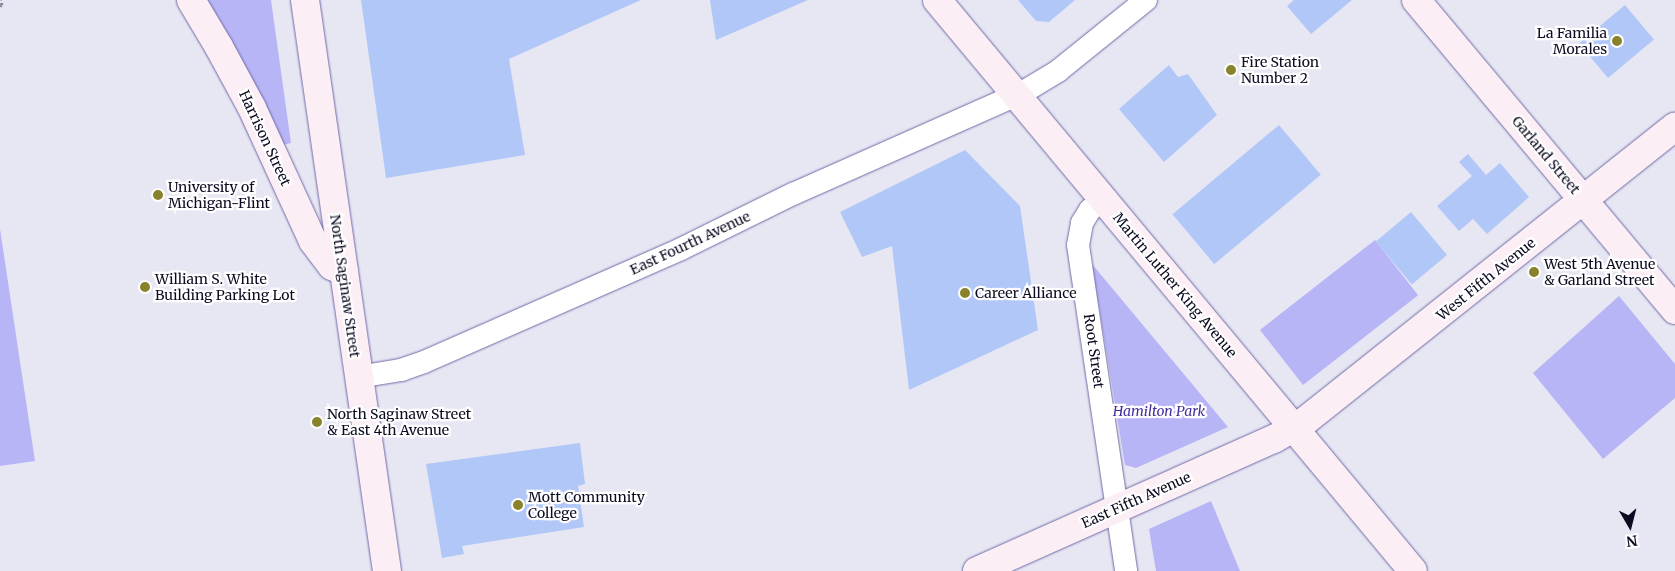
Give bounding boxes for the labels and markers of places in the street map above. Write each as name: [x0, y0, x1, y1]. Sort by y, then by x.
place label: La Familia Morales: [1537, 25, 1607, 58]
marker: La Familia Morales: [1611, 35, 1623, 47]
place label: Fire Station Number 2: [1241, 54, 1319, 86]
marker: Fire Station Number 2: [1225, 64, 1237, 76]
place label: University of Michigan-Flint: [168, 179, 270, 212]
marker: University of Michigan-Flint: [152, 189, 164, 201]
place label: West 5th Avenue & Garland Street: [1544, 256, 1655, 288]
marker: West 5th Avenue & Garland Street: [1528, 266, 1540, 278]
place label: William S. White Building Parking Lot: [155, 271, 295, 304]
marker: William S. White Building Parking Lot: [139, 281, 151, 293]
place label: Career Alliance: [975, 285, 1076, 301]
marker: Career Alliance: [959, 287, 971, 299]
place label: North Saginaw Street & East 4th Avenue: [327, 406, 471, 438]
marker: North Saginaw Street & East 4th Avenue: [311, 416, 323, 428]
place label: Mott Community College: [528, 489, 645, 522]
marker: Mott Community College: [512, 499, 524, 511]

